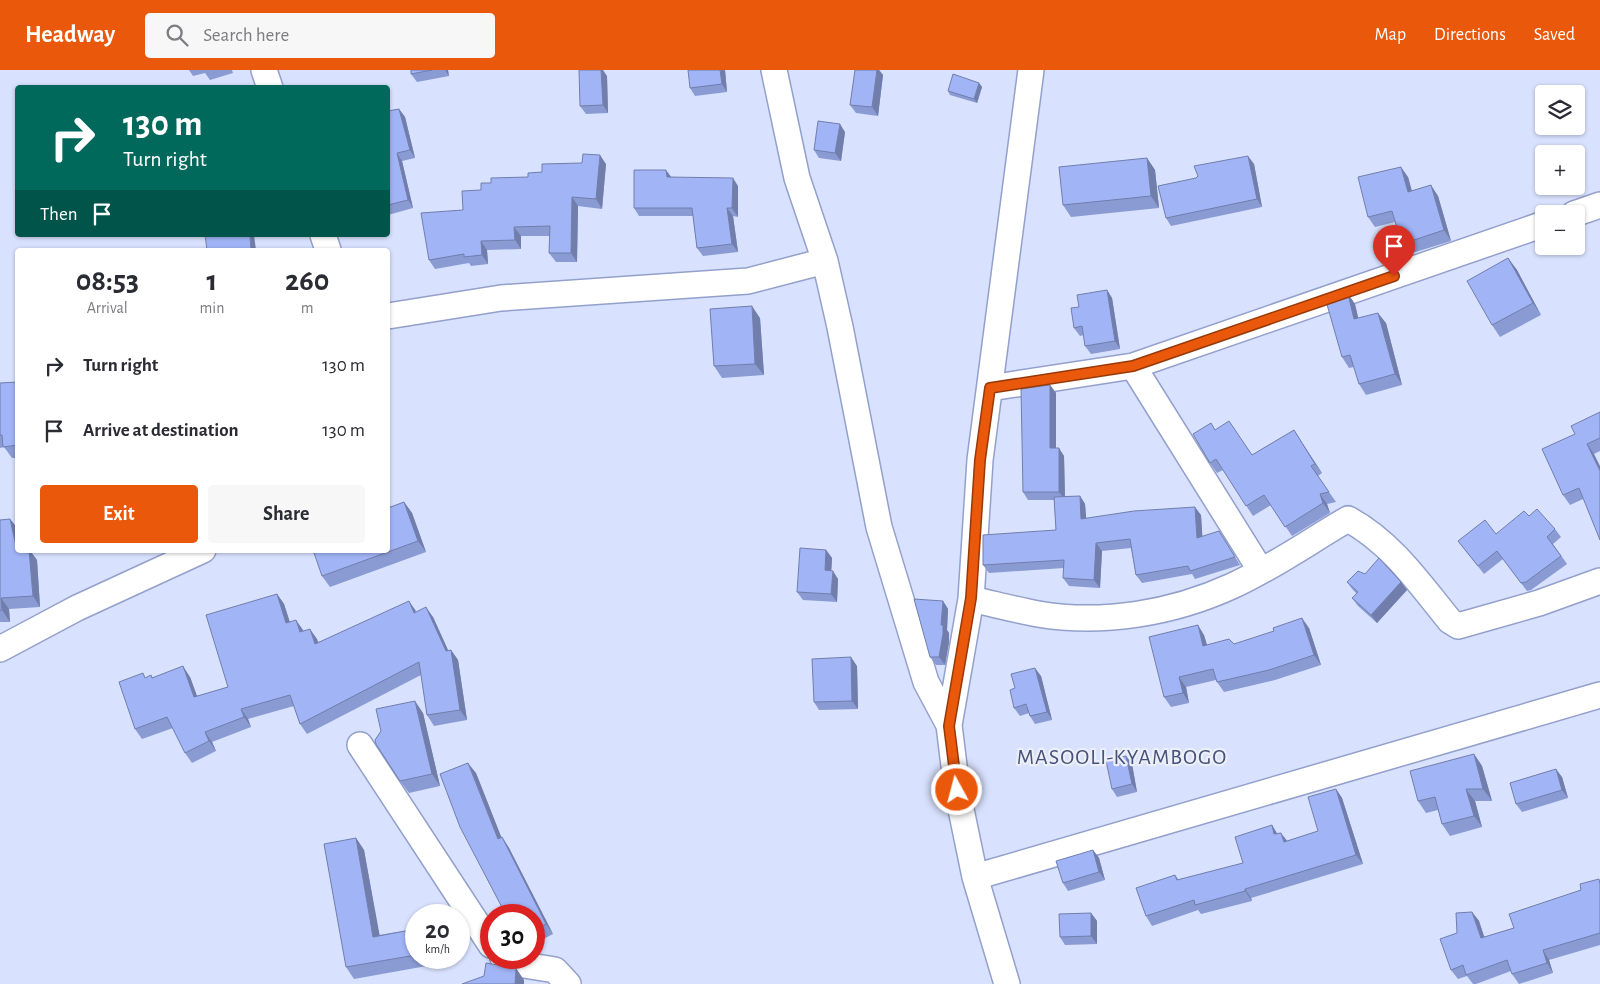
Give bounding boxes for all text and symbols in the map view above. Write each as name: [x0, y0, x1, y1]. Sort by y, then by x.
search box: [145, 13, 495, 58]
icon: search: [163, 21, 191, 49]
text: Headway: [25, 23, 115, 47]
text: Search here: [203, 26, 289, 45]
text: Map: [1375, 26, 1406, 44]
text: Directions: [1434, 26, 1506, 44]
text: Saved: [1534, 26, 1575, 44]
map controls: [1535, 85, 1585, 255]
button: layers: [1535, 85, 1585, 135]
icon: right: [40, 105, 105, 170]
text: 130 m: [123, 107, 202, 142]
button: +: [1535, 145, 1585, 195]
text: Turn right: [123, 148, 207, 170]
icon: arrive: [88, 200, 116, 228]
text: Then: [40, 205, 78, 224]
button: −: [1535, 205, 1585, 255]
pin: [1373, 225, 1415, 276]
icon: arrive: [1380, 232, 1408, 260]
text: 08:53: [76, 266, 139, 296]
text: 1: [207, 266, 217, 296]
text: 260: [285, 266, 329, 296]
text: Arrival: [87, 300, 128, 316]
text: min: [200, 300, 224, 316]
text: m: [301, 300, 314, 316]
icon: right: [40, 352, 68, 380]
text: Turn right: [83, 356, 158, 375]
text: 130 m: [322, 356, 365, 375]
icon: arrive: [40, 417, 68, 445]
text: Arrive at destination: [83, 421, 239, 440]
text: 130 m: [322, 421, 365, 440]
button: Exit: [40, 485, 198, 543]
button: Share: [208, 485, 365, 543]
district label: MASOOLI-KYAMBOGO: [1017, 746, 1227, 768]
position arrow: [930, 763, 982, 815]
speed limit sign: 30: [480, 904, 545, 969]
text: 20: [425, 918, 450, 943]
text: km/h: [425, 943, 450, 955]

